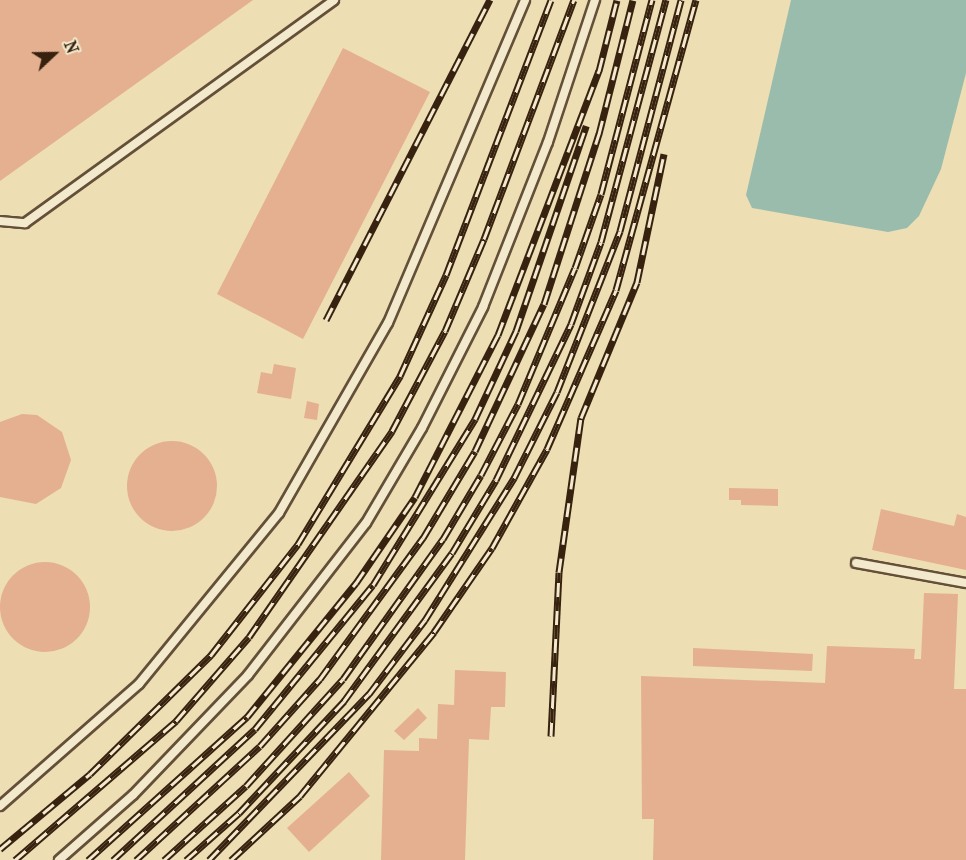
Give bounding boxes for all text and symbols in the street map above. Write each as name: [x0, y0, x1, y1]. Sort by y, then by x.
north arrow: [24, 24, 84, 84]
text: N: [60, 38, 82, 56]

